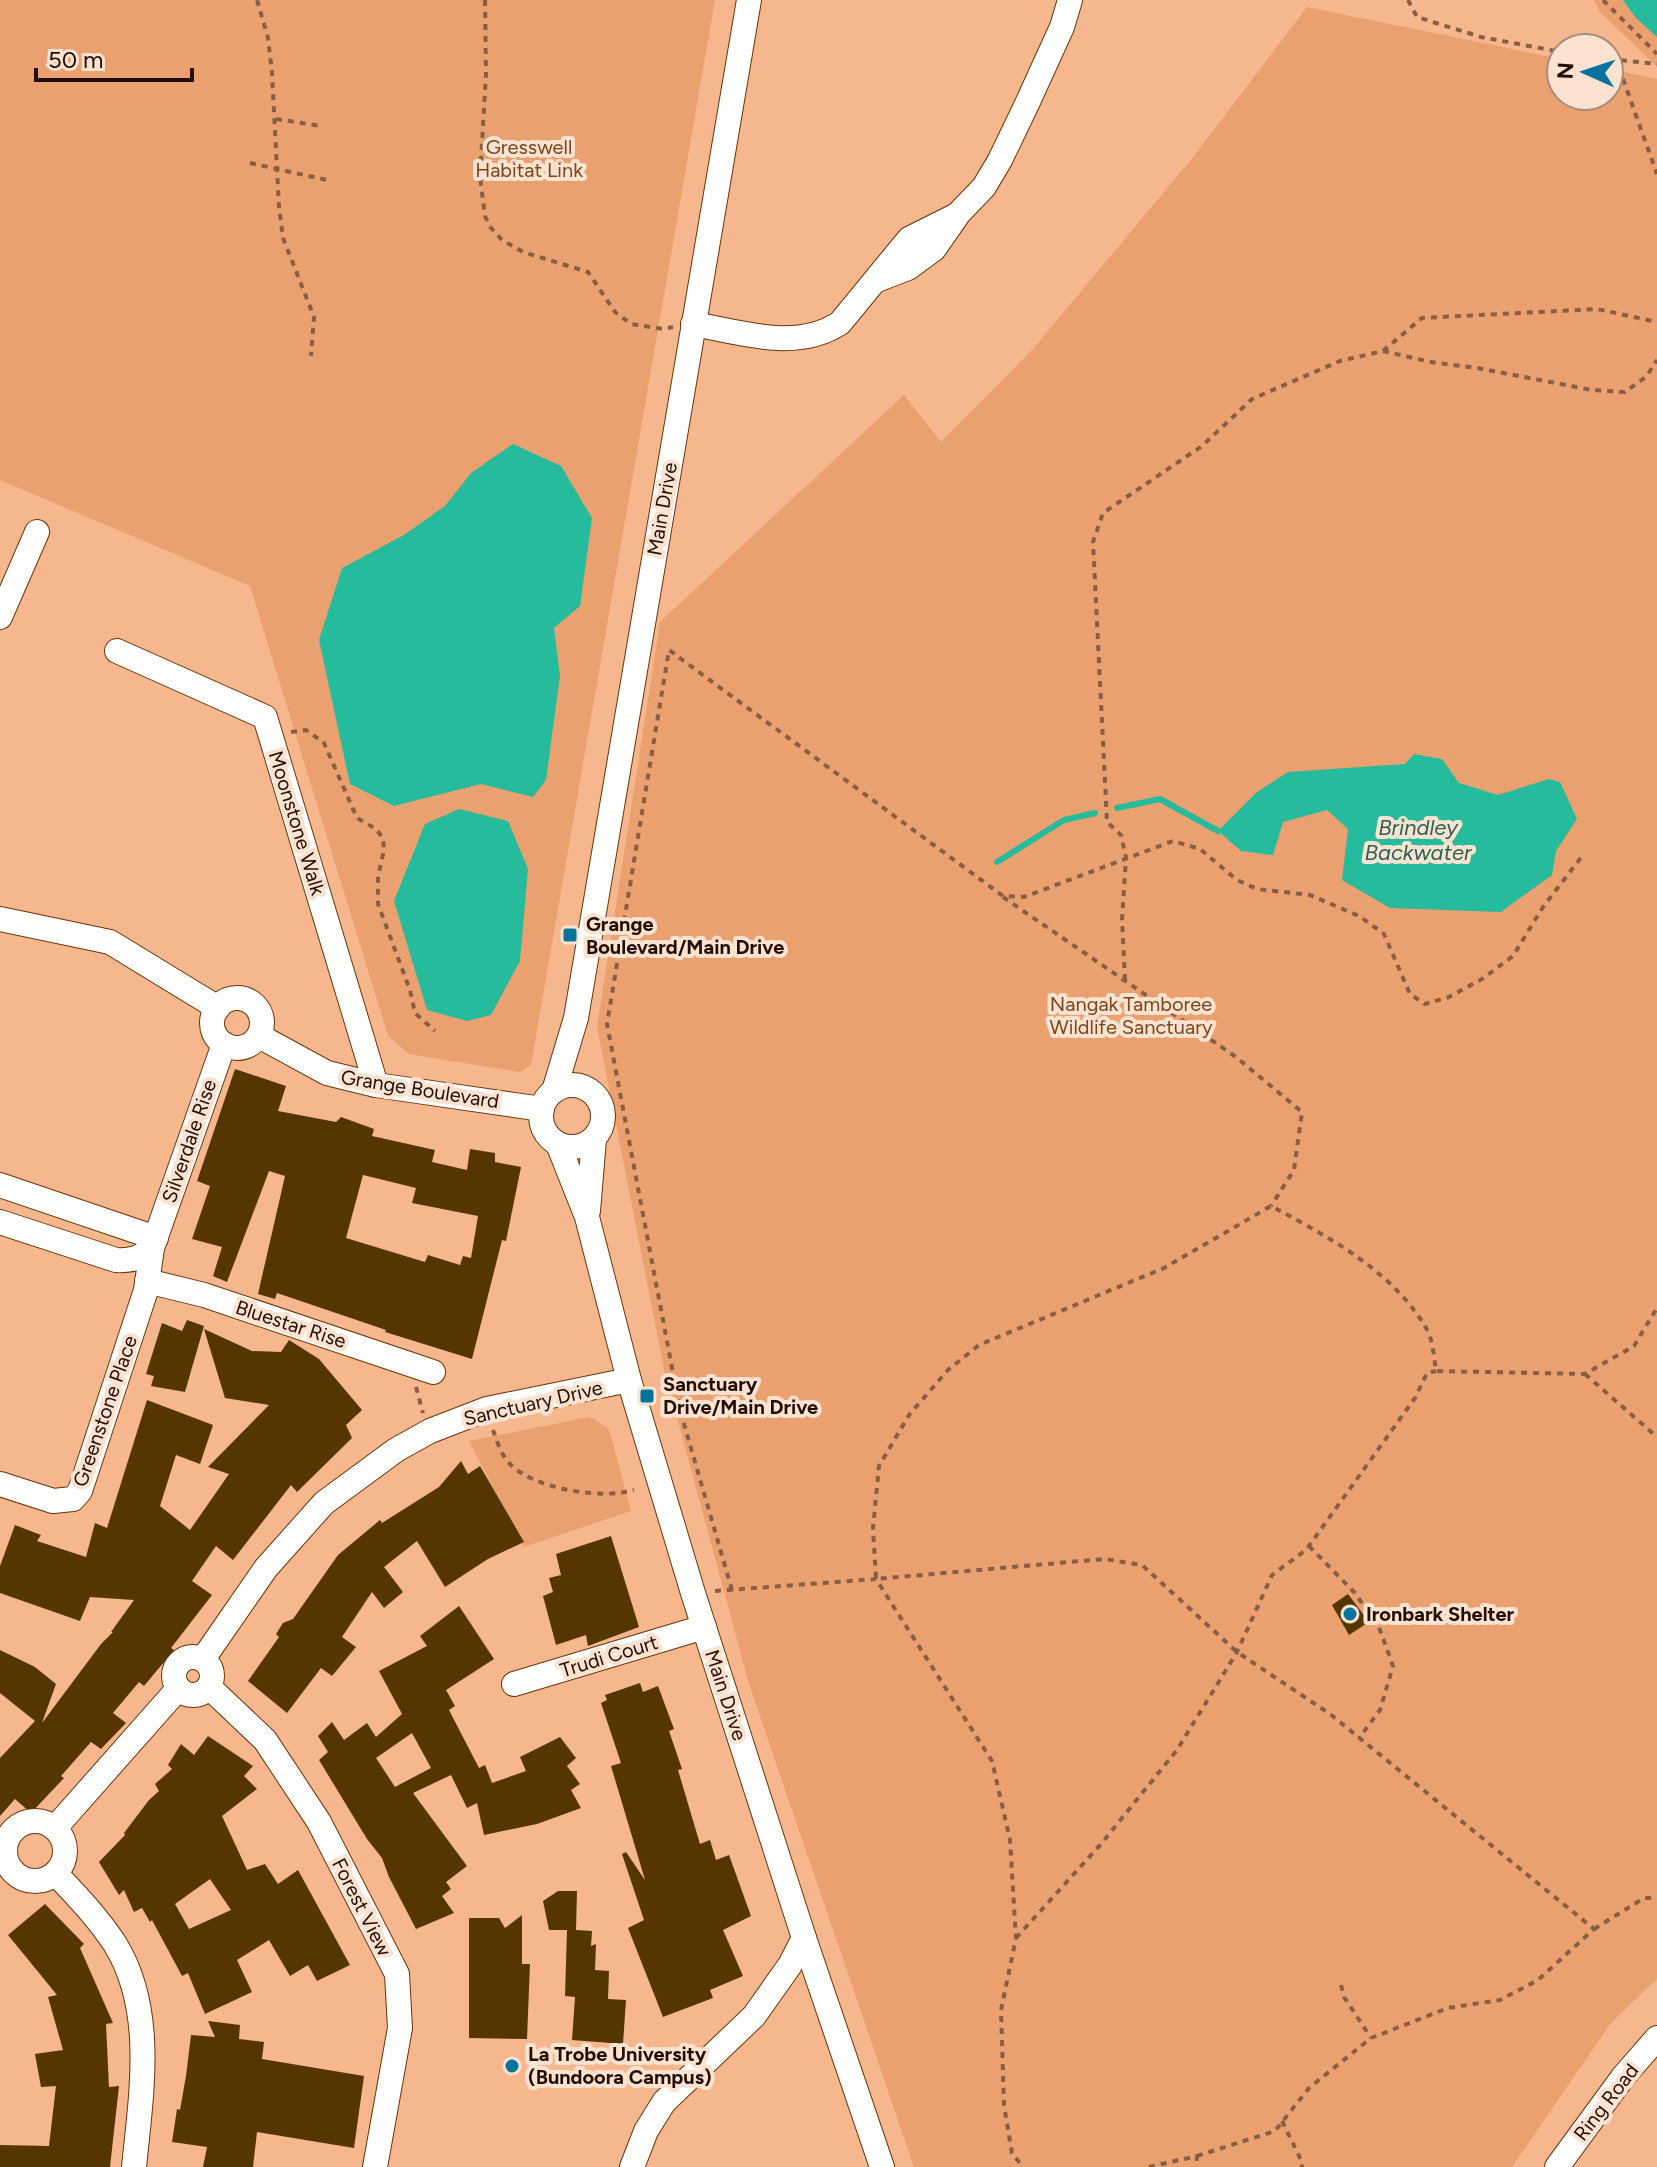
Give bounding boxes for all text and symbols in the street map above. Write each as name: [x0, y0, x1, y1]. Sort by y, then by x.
scale bar: [36, 32, 192, 82]
north arrow: [1545, 32, 1625, 112]
text: 50 m: [48, 45, 104, 74]
text: N: [1552, 62, 1579, 80]
park label: Gresswell Habitat Link: [475, 135, 583, 182]
street label: Main Drive: [642, 461, 682, 557]
street label: Moonstone Walk: [264, 748, 330, 898]
water label: Brindley Backwater: [1365, 814, 1473, 866]
place label: Grange Boulevard/Main Drive: [586, 912, 784, 959]
marker: Grange Boulevard/Main Drive: [561, 926, 579, 944]
park label: Nangak Tamboree Wildlife Sanctuary: [1050, 992, 1213, 1039]
street label: Grange Boulevard: [339, 1065, 501, 1113]
street label: Silverdale Rise: [157, 1076, 221, 1206]
street label: Bluestar Rise: [233, 1295, 349, 1353]
street label: Greenstone Place: [68, 1332, 142, 1490]
place label: Sanctuary Drive/Main Drive: [663, 1372, 818, 1419]
street label: Sanctuary Drive: [461, 1375, 605, 1431]
marker: Sanctuary Drive/Main Drive: [638, 1387, 656, 1405]
place label: Ironbark Shelter: [1366, 1602, 1514, 1626]
marker: Ironbark Shelter: [1341, 1605, 1359, 1623]
street label: Trudi Court: [557, 1630, 661, 1682]
street label: Main Drive: [700, 1647, 752, 1744]
street label: Forest View: [327, 1854, 397, 1960]
place label: La Trobe University (Bundoora Campus): [528, 2042, 712, 2089]
marker: La Trobe University (Bundoora Campus): [503, 2057, 521, 2075]
street label: Ring Road: [1569, 2059, 1643, 2145]

